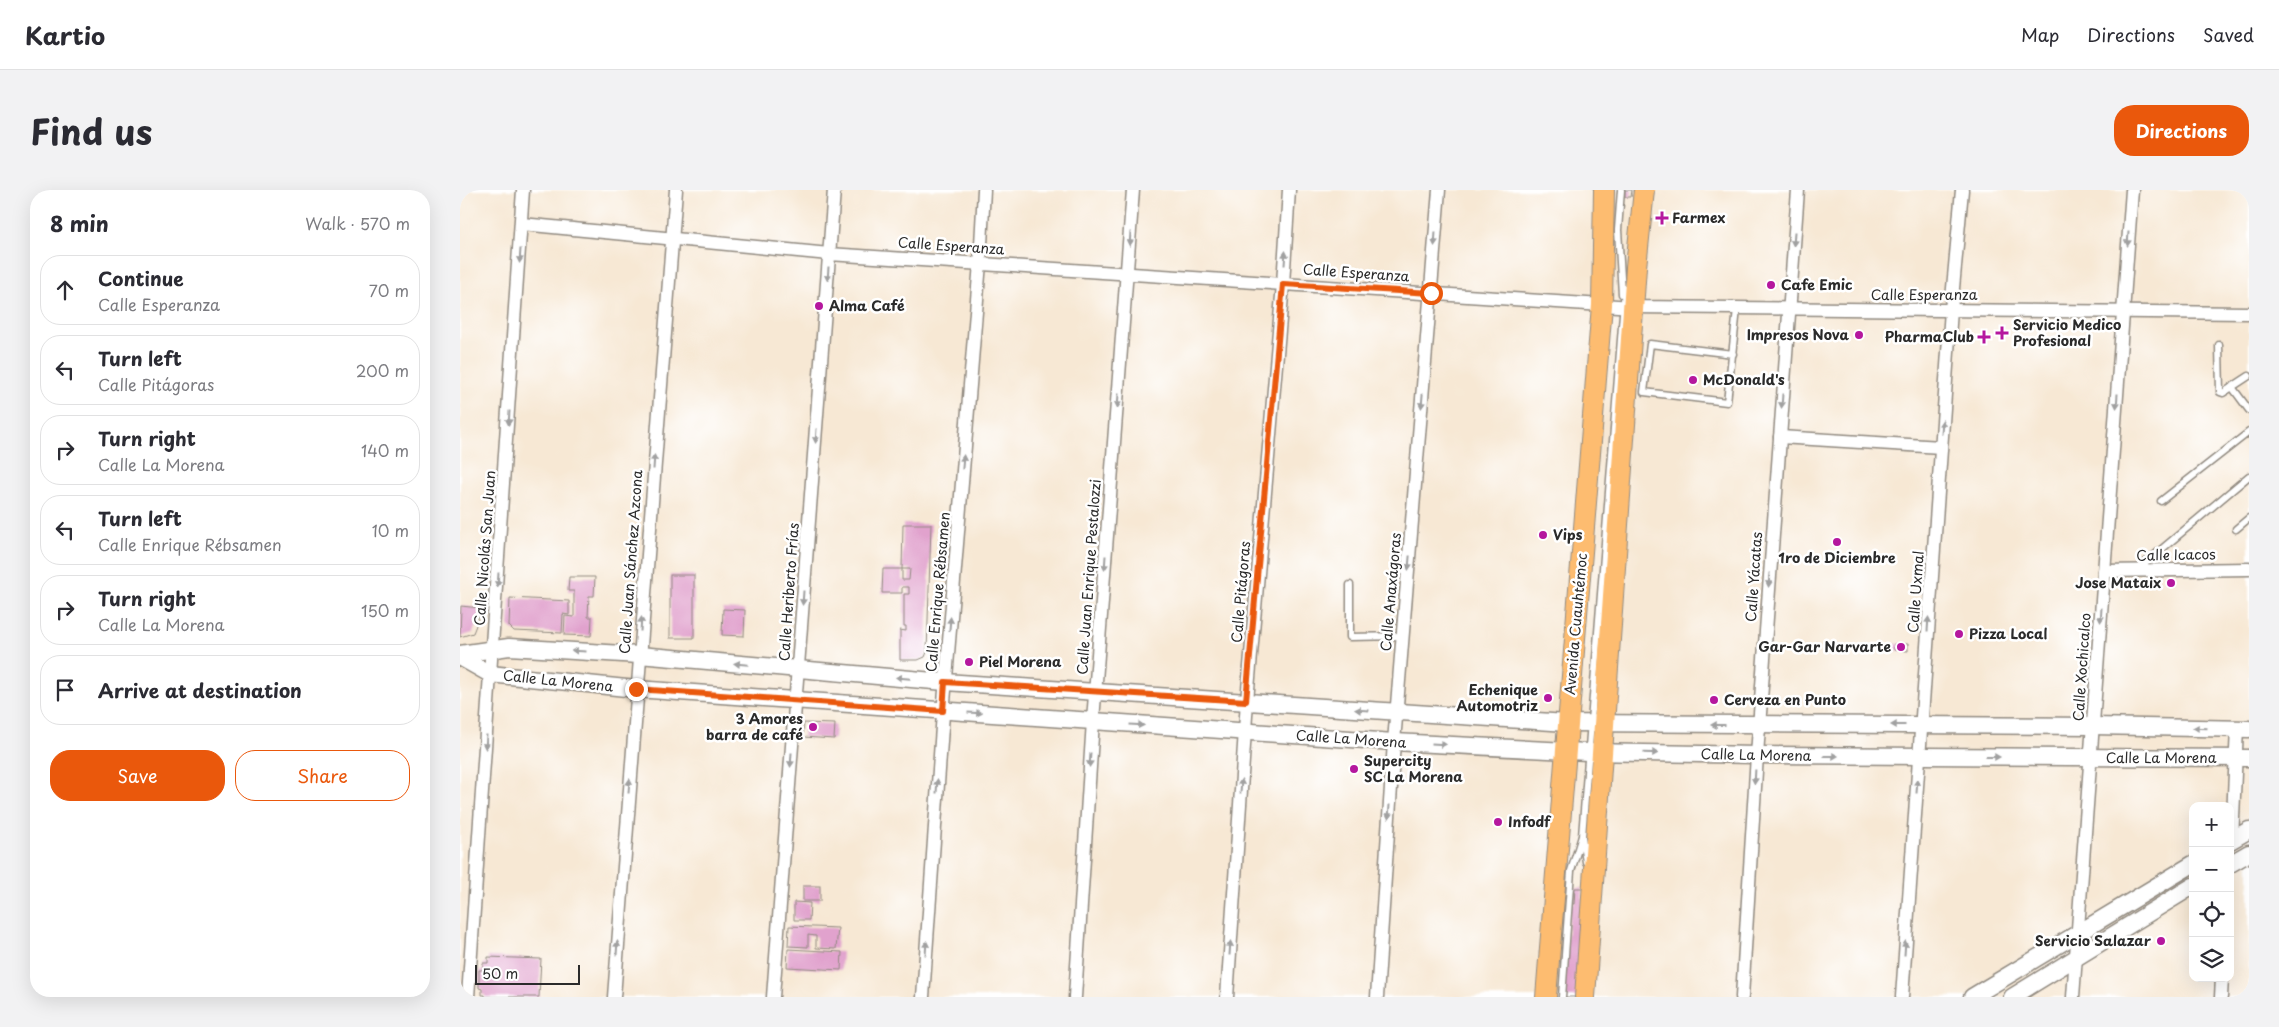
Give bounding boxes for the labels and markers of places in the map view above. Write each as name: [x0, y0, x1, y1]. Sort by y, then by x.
place label: Farmex: [1672, 207, 1726, 228]
marker: Farmex: [1656, 212, 1668, 224]
place label: Cafe Emic: [1781, 274, 1853, 295]
marker: Cafe Emic: [1765, 279, 1777, 291]
place label: Alma Café: [829, 295, 905, 316]
marker: Alma Café: [813, 300, 825, 312]
place label: Servicio Medico Profesional: [2013, 314, 2121, 351]
place label: Impresos Nova: [1747, 324, 1849, 345]
place label: PharmaClub: [1885, 326, 1974, 347]
marker: Servicio Medico Profesional: [1995, 326, 2009, 340]
marker: Impresos Nova: [1853, 329, 1865, 341]
marker: PharmaClub: [1978, 331, 1990, 343]
place label: McDonald's: [1703, 369, 1785, 390]
marker: McDonald's: [1687, 374, 1699, 386]
place label: Vips: [1553, 524, 1583, 545]
marker: Vips: [1537, 529, 1549, 541]
marker: 1ro de Diciembre: [1831, 536, 1843, 548]
place label: 1ro de Diciembre: [1778, 547, 1896, 568]
place label: Jose Mataix: [2075, 572, 2161, 593]
marker: Jose Mataix: [2165, 577, 2177, 589]
place label: Pizza Local: [1969, 623, 2048, 644]
marker: Pizza Local: [1953, 628, 1965, 640]
place label: Gar-Gar Narvarte: [1758, 636, 1891, 657]
marker: Gar-Gar Narvarte: [1895, 641, 1907, 653]
place label: Piel Morena: [979, 651, 1062, 672]
marker: Piel Morena: [963, 656, 975, 668]
place label: Echenique Automotriz: [1457, 679, 1538, 716]
place label: Cerveza en Punto: [1724, 689, 1846, 710]
marker: Echenique Automotriz: [1542, 692, 1554, 704]
marker: Cerveza en Punto: [1708, 694, 1720, 706]
place label: 3 Amores barra de café: [706, 708, 803, 745]
marker: 3 Amores barra de café: [807, 721, 819, 733]
place label: Supercity SC La Morena: [1364, 750, 1463, 787]
marker: Supercity SC La Morena: [1348, 763, 1360, 775]
place label: Infodf: [1508, 811, 1552, 832]
marker: Infodf: [1492, 816, 1504, 828]
place label: Servicio Salazar: [2035, 930, 2152, 951]
marker: Servicio Salazar: [2155, 935, 2167, 947]

